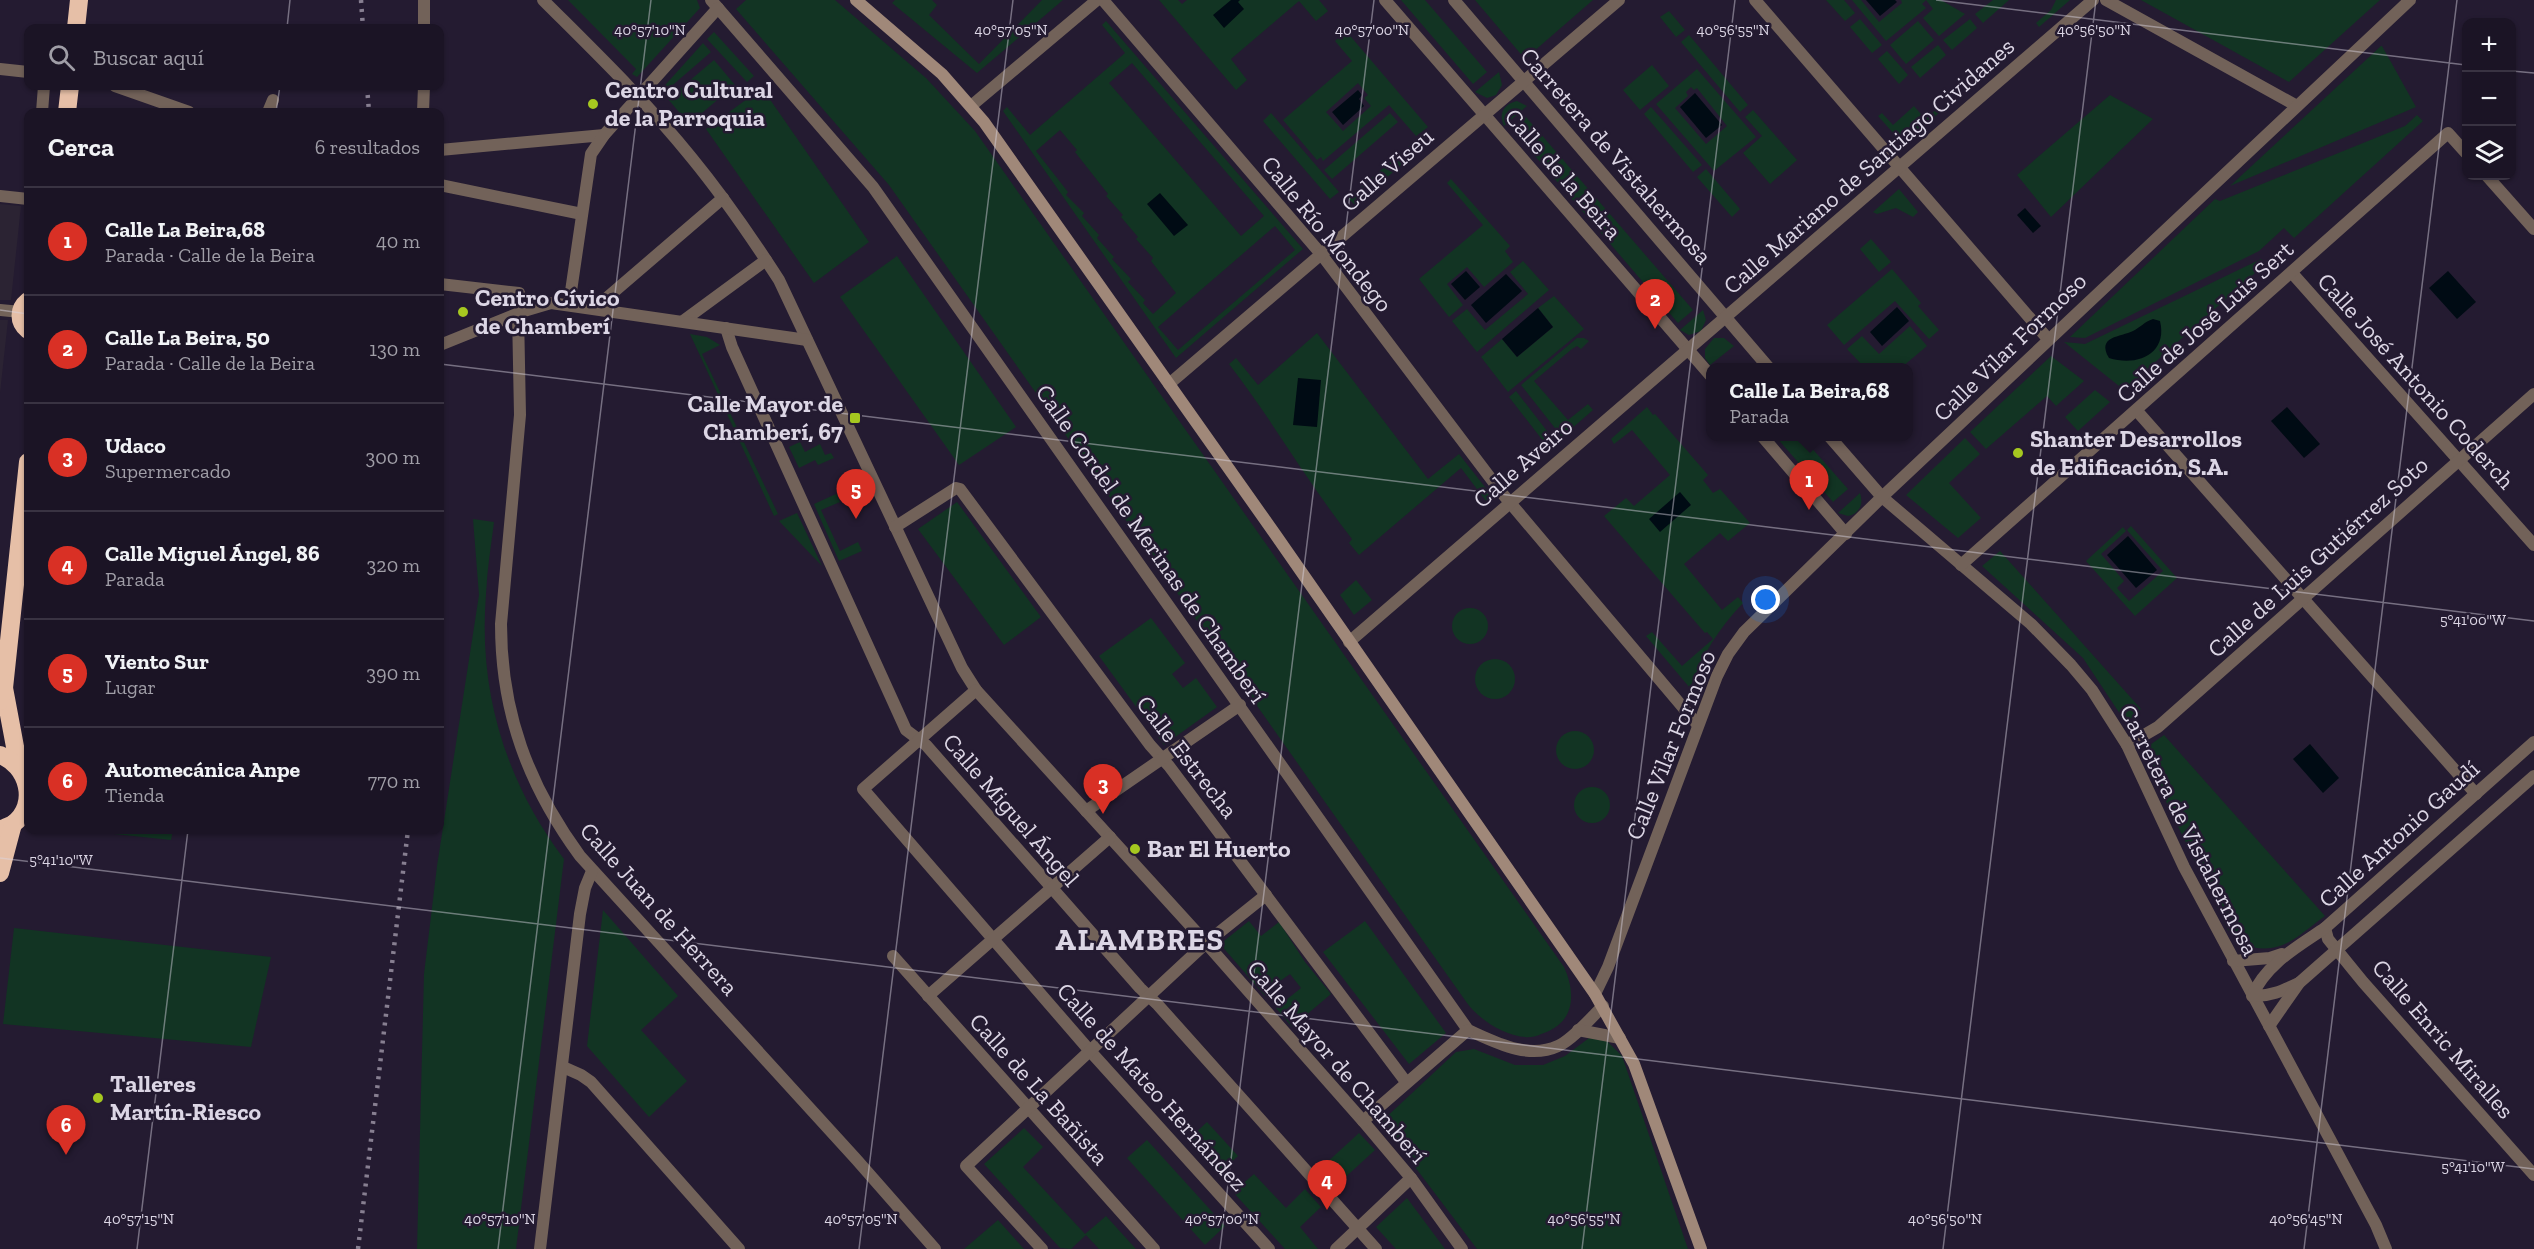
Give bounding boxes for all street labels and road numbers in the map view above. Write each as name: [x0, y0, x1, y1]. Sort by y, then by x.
street label: Calle Mariano de Santiago Cividanes: [1717, 31, 2020, 300]
street label: Carretera de Vistahermosa: [1514, 41, 1719, 270]
street label: Calle de la Beira: [1499, 102, 1628, 245]
street label: Calle Viseu: [1335, 121, 1439, 218]
street label: Calle Río Mondego: [1256, 150, 1399, 318]
street label: Calle de José Luis Sert: [2110, 235, 2299, 409]
street label: Calle Vilar Formoso: [1927, 266, 2092, 427]
street label: Calle José Antonio Coderch: [2312, 267, 2522, 495]
street label: Calle Cordel de Merinas de Chamberí: [1030, 379, 1273, 709]
street label: Calle Aveiro: [1467, 411, 1578, 514]
street label: Calle de Luis Gutiérrez Soto: [2201, 450, 2434, 663]
street label: Calle Vilar Formoso: [1619, 646, 1722, 844]
street label: Calle Estrecha: [1131, 690, 1245, 824]
street label: Carretera de Vistahermosa: [2113, 699, 2266, 960]
street label: Calle Miguel Ángel: [937, 727, 1086, 892]
street label: Calle Antonio Gaudí: [2312, 754, 2485, 913]
street label: Calle Juan de Herrera: [574, 816, 745, 1001]
street label: Calle Enric Miralles: [2366, 953, 2521, 1124]
street label: Calle Mayor de Chamberí: [1241, 954, 1434, 1170]
street label: Calle de Mateo Hernández: [1051, 976, 1254, 1197]
street label: Calle de La Bañista: [964, 1007, 1115, 1171]

